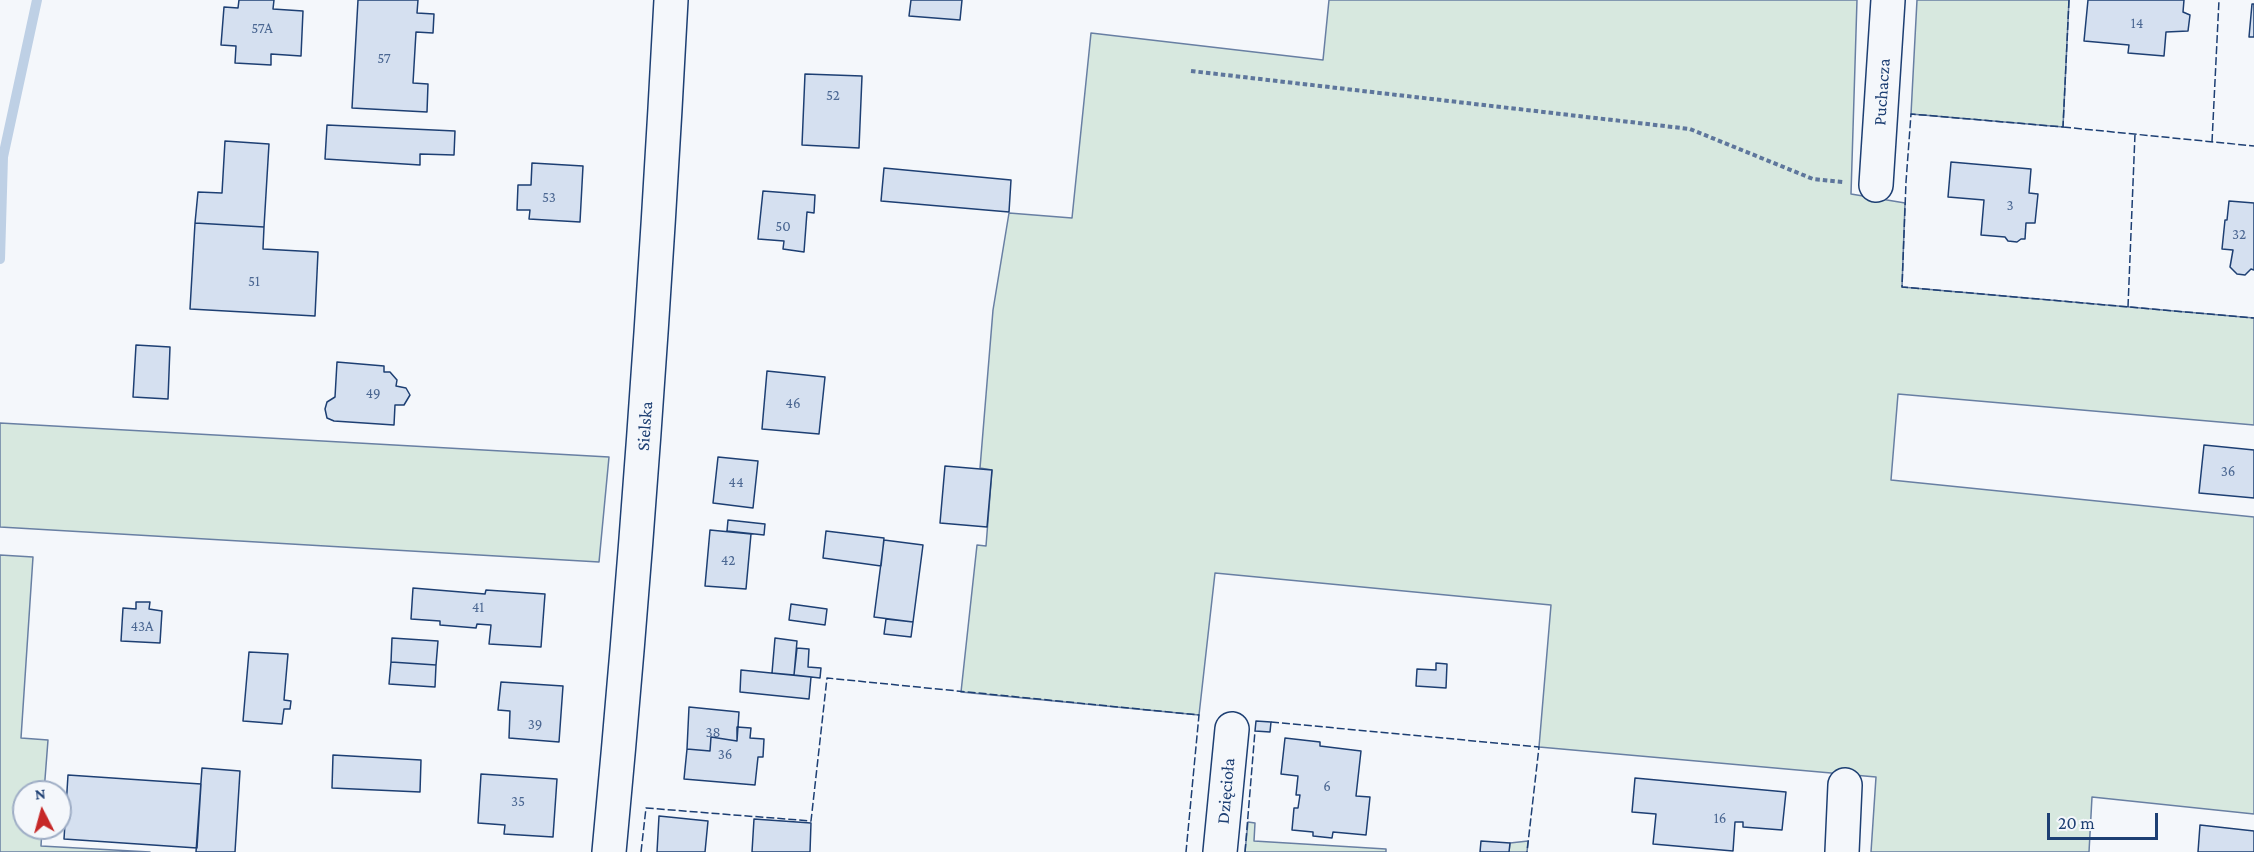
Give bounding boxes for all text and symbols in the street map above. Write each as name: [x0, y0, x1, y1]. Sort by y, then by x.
house number: 14: [2131, 14, 2143, 32]
house number: 57A: [251, 19, 273, 37]
house number: 57: [377, 49, 391, 67]
street label: Puchacza: [1869, 58, 1895, 126]
house number: 52: [826, 86, 840, 104]
house number: 53: [542, 188, 556, 206]
house number: 3: [2006, 196, 2014, 214]
house number: 50: [775, 217, 791, 235]
house number: 32: [2232, 225, 2246, 243]
house number: 51: [248, 272, 260, 290]
house number: 49: [365, 384, 381, 402]
house number: 46: [785, 394, 801, 412]
street label: Sielska: [632, 400, 658, 452]
house number: 36: [2221, 462, 2235, 480]
house number: 44: [728, 473, 744, 491]
house number: 42: [721, 551, 735, 569]
house number: 41: [472, 598, 484, 616]
house number: 43A: [130, 617, 154, 635]
house number: 39: [528, 715, 542, 733]
house number: 38: [705, 723, 721, 741]
house number: 36: [718, 745, 732, 763]
street label: Dzięcioła: [1212, 757, 1240, 825]
house number: 6: [1323, 777, 1331, 795]
north arrow: [12, 780, 72, 840]
text: N: [34, 785, 47, 803]
house number: 35: [511, 792, 525, 810]
scale bar: [2050, 801, 2161, 839]
house number: 16: [1714, 809, 1726, 827]
text: 20 m: [2058, 813, 2095, 833]

